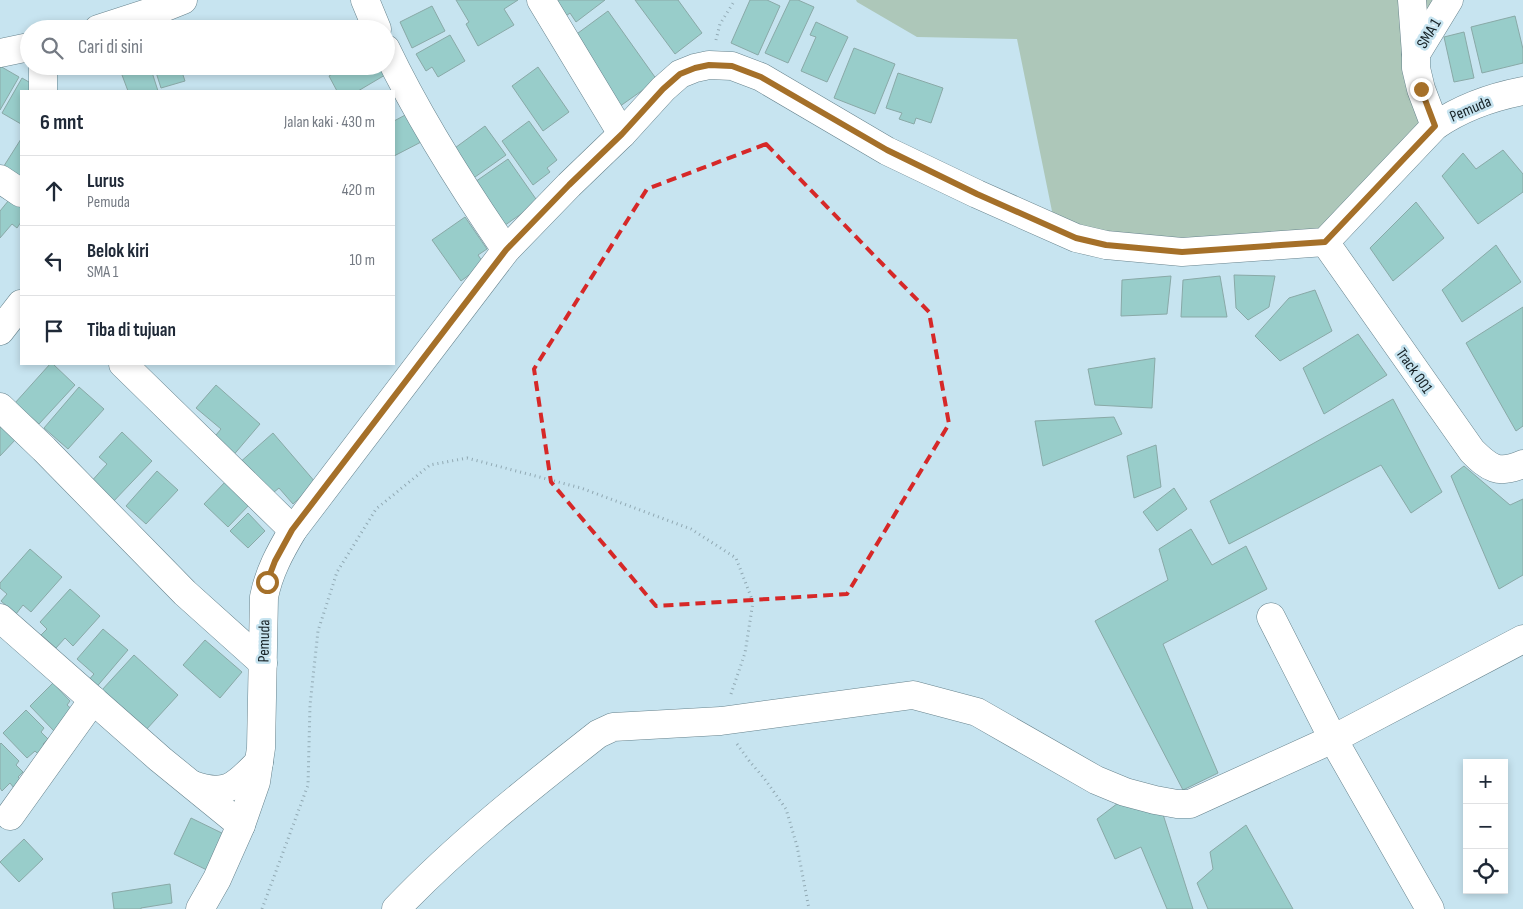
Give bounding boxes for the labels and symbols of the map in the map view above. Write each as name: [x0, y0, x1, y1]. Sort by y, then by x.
street label: SMA 1: [1413, 15, 1446, 52]
route end: [1410, 78, 1433, 101]
street label: Pemuda: [1447, 92, 1494, 127]
street label: Track 001: [1391, 345, 1436, 397]
route start: [256, 571, 279, 594]
street label: Pemuda: [255, 619, 274, 663]

